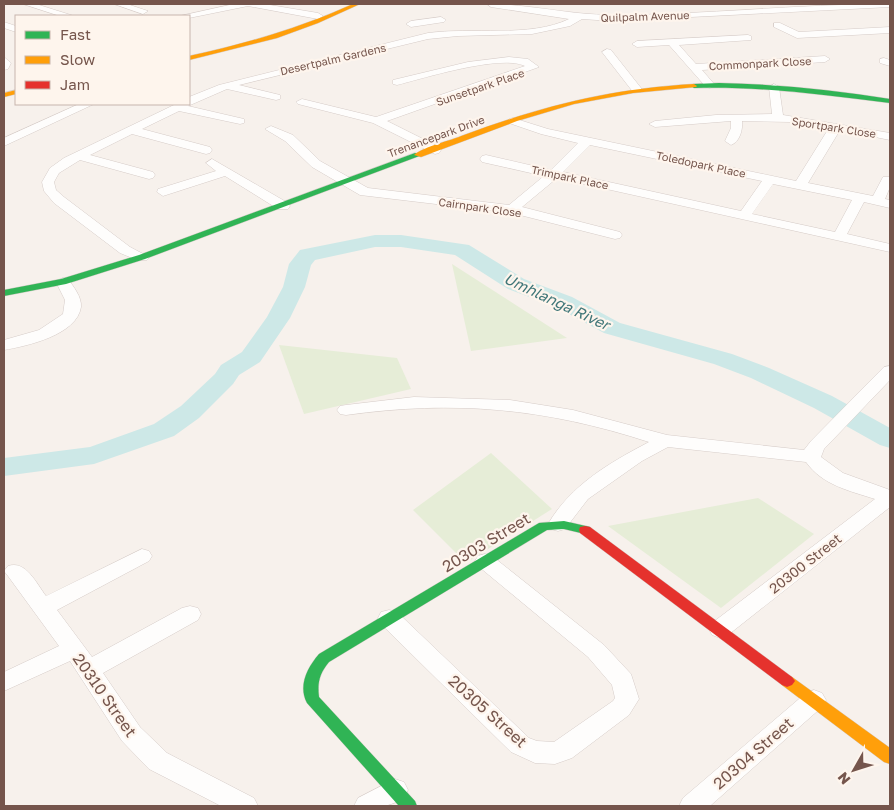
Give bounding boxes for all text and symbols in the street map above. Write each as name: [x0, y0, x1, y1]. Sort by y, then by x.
street label: Quilpalm Avenue: [600, 8, 690, 24]
legend: [15, 15, 190, 105]
text: Fast: [60, 25, 91, 43]
street label: Desertpalm Gardens: [279, 40, 387, 77]
text: Slow: [60, 50, 95, 68]
street label: Commonpark Close: [708, 54, 812, 72]
street label: Sunsetpark Place: [434, 66, 526, 108]
text: Jam: [60, 75, 90, 93]
street label: Trenancepark Drive: [386, 112, 486, 160]
street label: Sportpark Close: [791, 114, 877, 140]
street label: Toledopark Place: [655, 148, 747, 180]
street label: Trimpark Place: [530, 162, 610, 192]
street label: Cairnpark Close: [438, 195, 522, 219]
water label: Umhlanga River: [501, 269, 615, 335]
street label: 20303 Street: [438, 508, 534, 576]
street label: 20300 Street: [765, 529, 845, 597]
street label: 20310 Street: [69, 649, 141, 741]
street label: 20305 Street: [444, 670, 532, 752]
street label: 20304 Street: [709, 713, 797, 793]
north arrow: [829, 745, 879, 795]
text: N: [834, 769, 853, 788]

